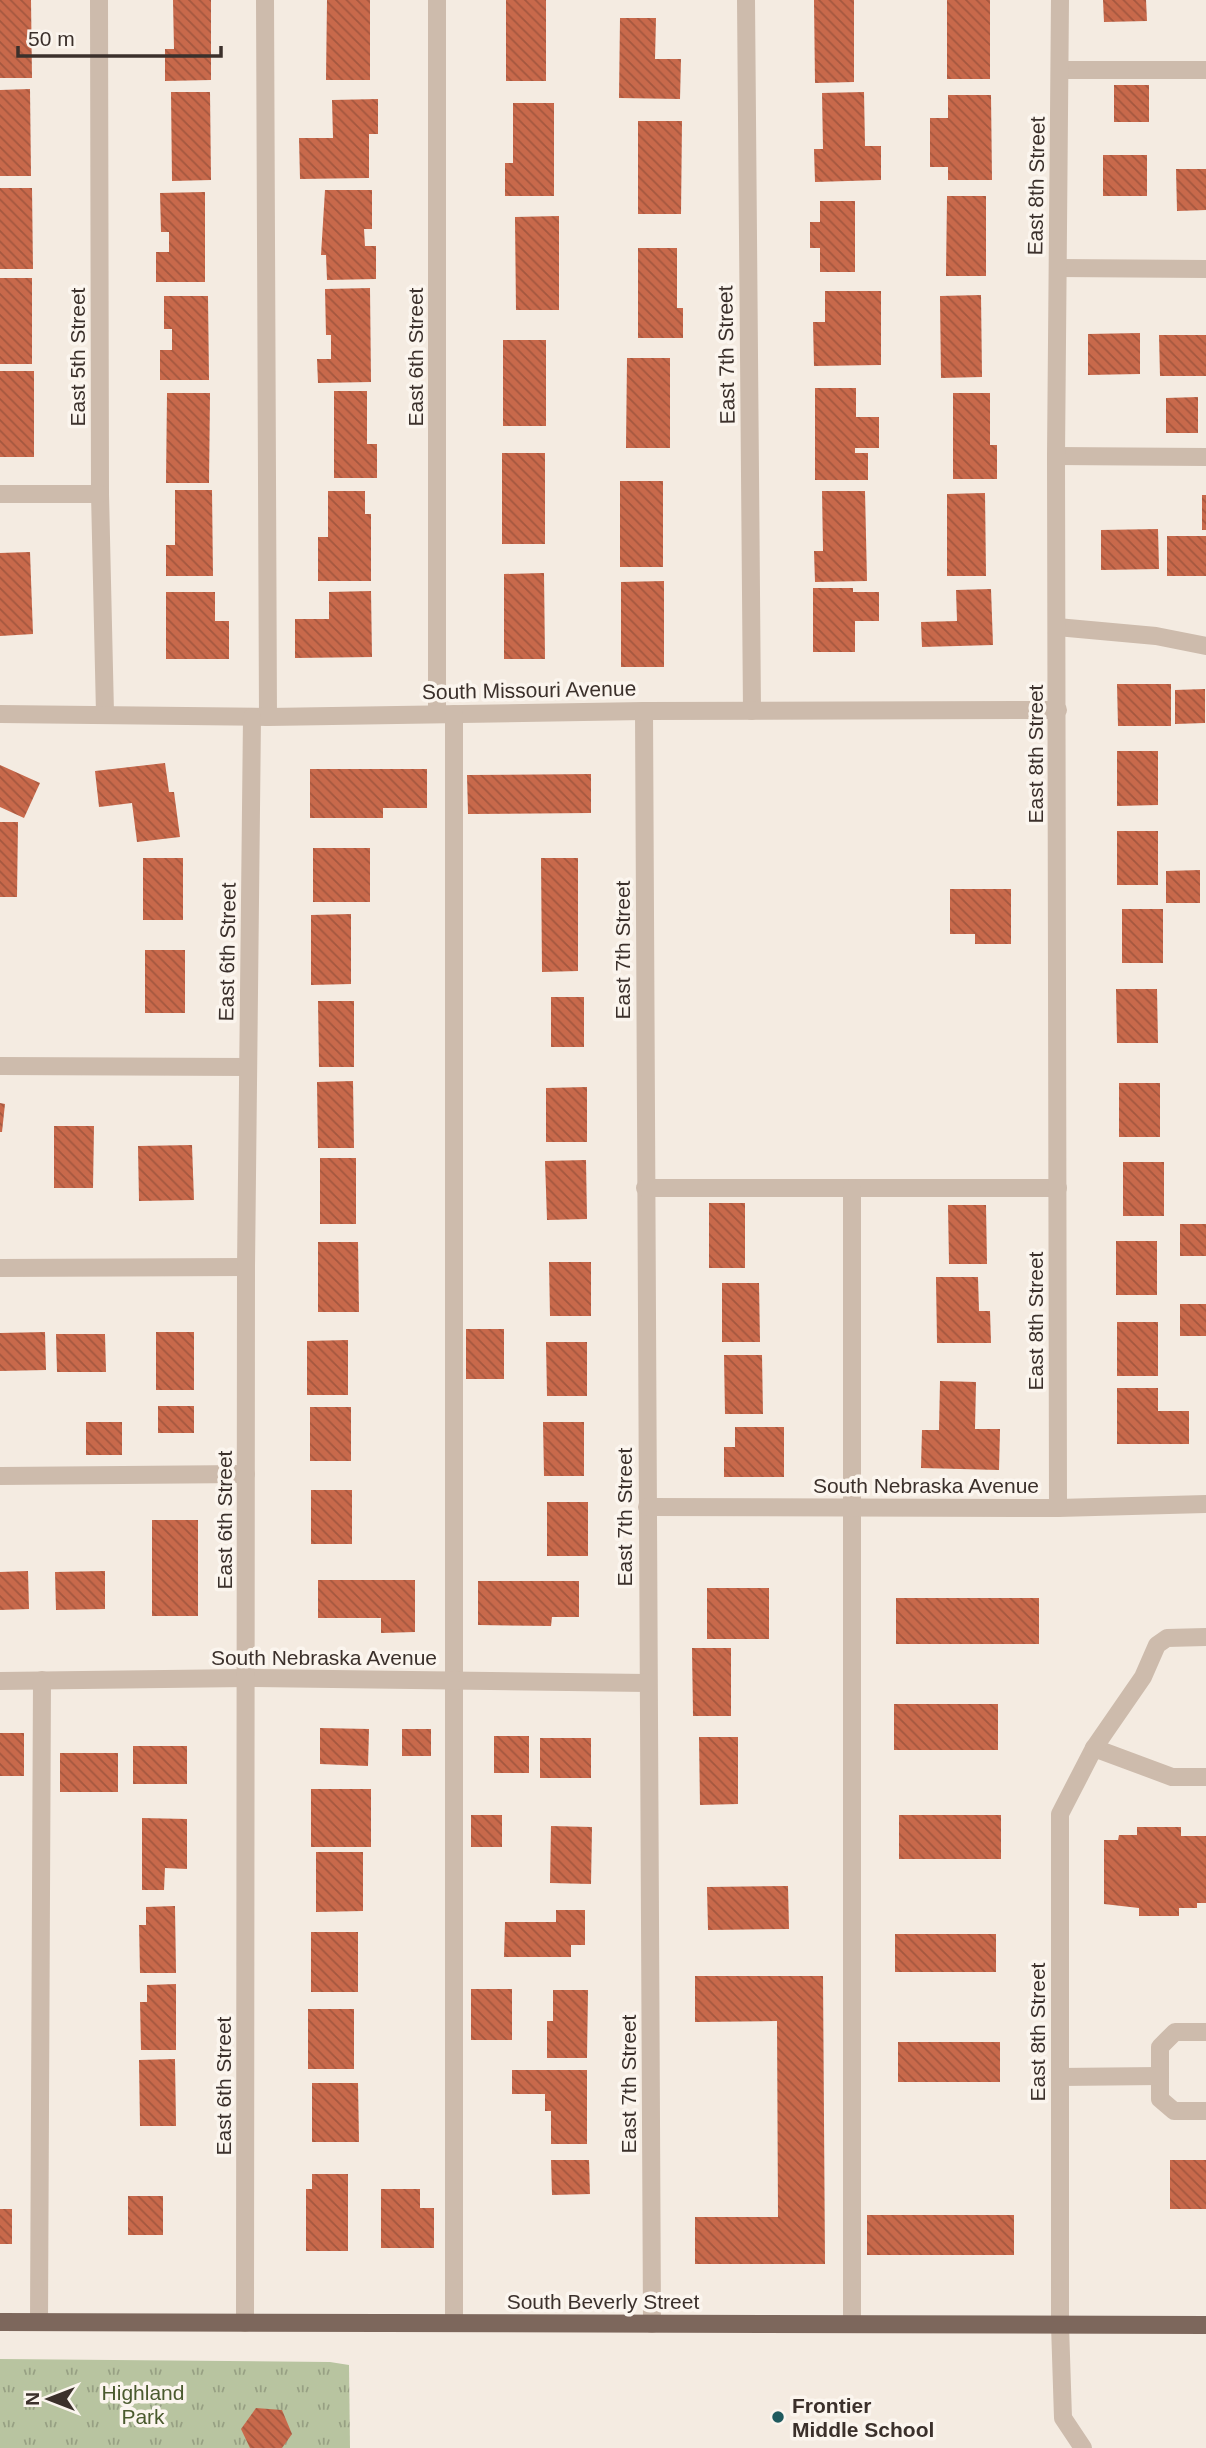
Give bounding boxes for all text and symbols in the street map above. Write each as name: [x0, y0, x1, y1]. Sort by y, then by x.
scale bar: [18, 14, 220, 58]
text: 50 m: [28, 27, 75, 50]
street label: East 8th Street: [1023, 116, 1049, 256]
street label: East 7th Street: [713, 285, 739, 425]
street label: East 5th Street: [66, 287, 89, 426]
street label: East 6th Street: [404, 287, 427, 426]
street label: South Missouri Avenue: [422, 677, 636, 703]
street label: East 8th Street: [1024, 684, 1047, 823]
street label: East 7th Street: [611, 880, 634, 1019]
street label: East 6th Street: [214, 882, 240, 1022]
street label: East 8th Street: [1024, 1251, 1047, 1390]
street label: East 7th Street: [613, 1447, 636, 1586]
street label: East 6th Street: [213, 1450, 236, 1589]
street label: South Nebraska Avenue: [813, 1474, 1039, 1497]
street label: South Nebraska Avenue: [211, 1646, 437, 1669]
street label: East 8th Street: [1026, 1962, 1049, 2101]
street label: East 7th Street: [617, 2014, 640, 2153]
street label: East 6th Street: [212, 2016, 235, 2155]
street label: South Beverly Street: [507, 2290, 699, 2313]
north arrow: [14, 2364, 84, 2434]
park label: Highland Park: [102, 2381, 184, 2428]
text: N: [22, 2392, 43, 2406]
place label: Frontier Middle School: [792, 2394, 934, 2441]
marker: Frontier Middle School: [770, 2409, 786, 2425]

